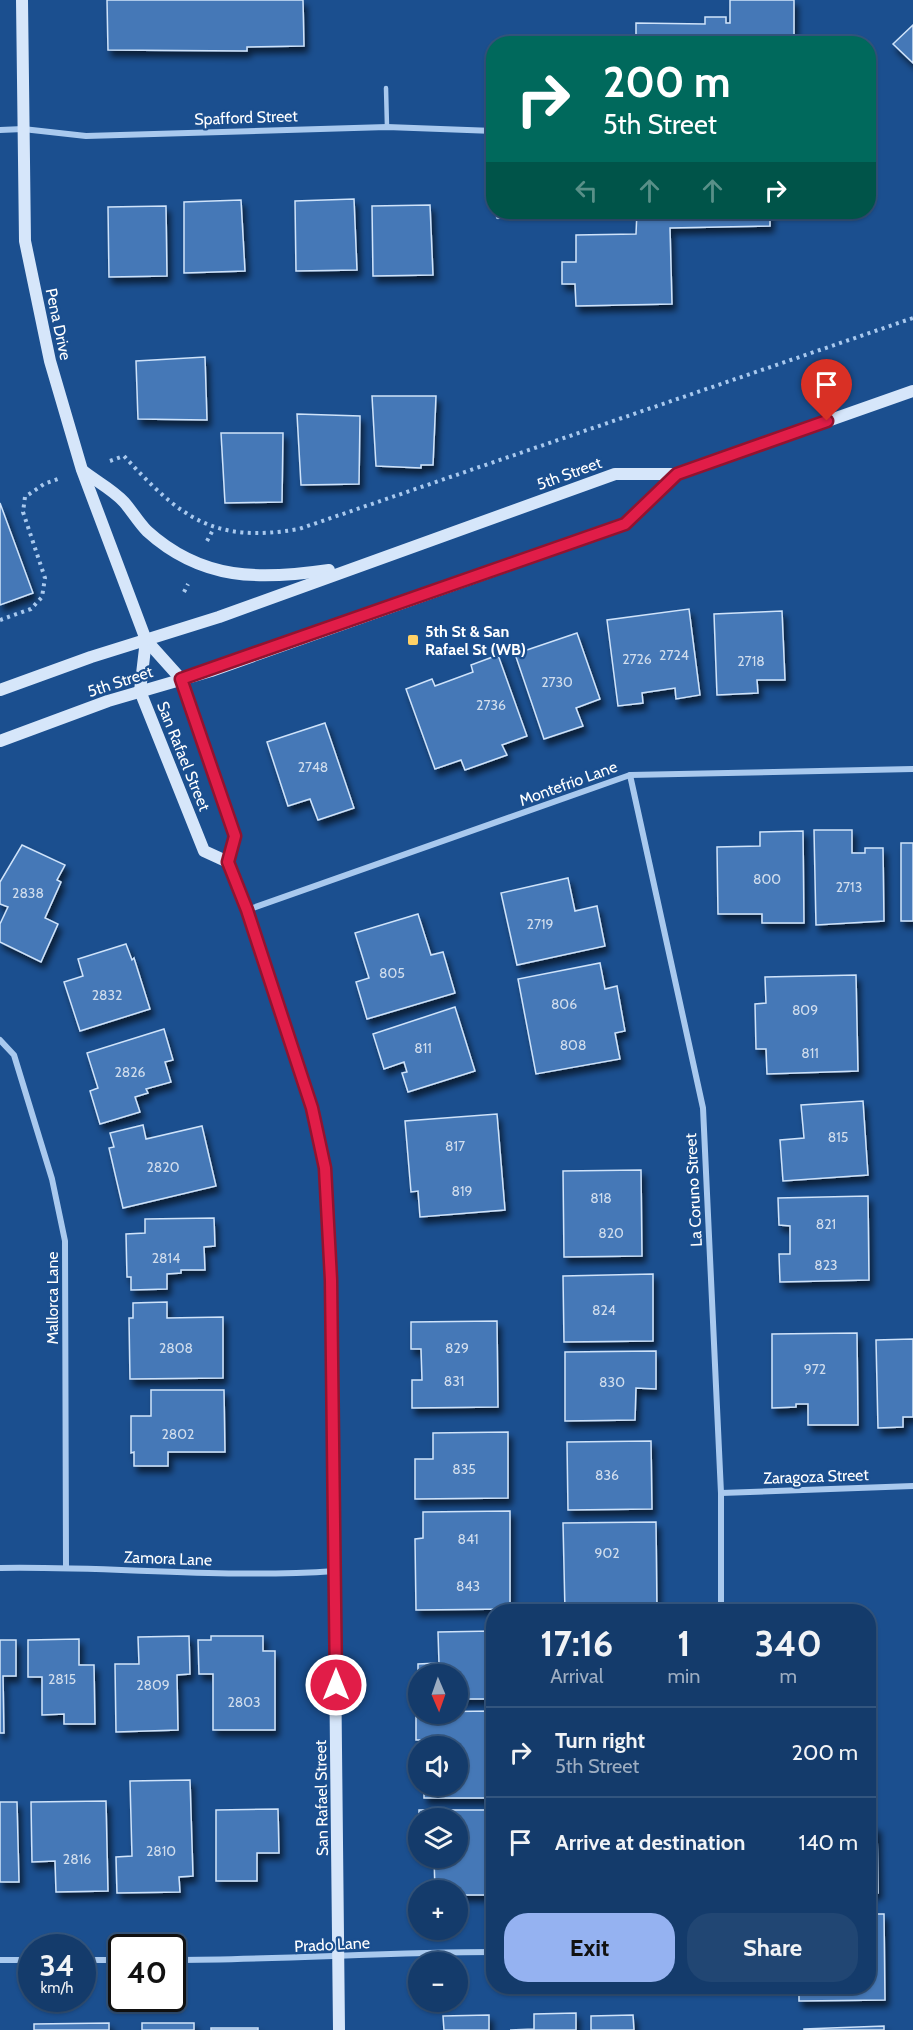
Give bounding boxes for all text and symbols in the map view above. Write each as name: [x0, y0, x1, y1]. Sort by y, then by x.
text: 200 m: [603, 56, 730, 108]
icon: right: [504, 60, 582, 138]
street label: Spafford Street: [194, 106, 299, 129]
text: 5th Street: [603, 108, 717, 141]
icon: left: [570, 174, 603, 207]
icon: ahead: [633, 174, 666, 207]
icon: ahead: [696, 174, 729, 207]
icon: right: [759, 174, 792, 207]
street label: Pena Drive: [42, 286, 75, 362]
pin: [801, 359, 852, 421]
icon: arrive: [810, 368, 843, 401]
street label: 5th Street: [534, 453, 605, 494]
place label: 5th St & San Rafael St (WB): [425, 622, 526, 659]
marker: 5th St & San Rafael St (WB): [406, 633, 420, 647]
house number: 2724: [659, 646, 689, 664]
house number: 2726: [622, 650, 652, 668]
house number: 2718: [737, 652, 765, 670]
street label: 5th Street: [85, 662, 156, 701]
house number: 2730: [541, 673, 573, 691]
house number: 2736: [476, 696, 506, 714]
street label: San Rafael Street: [153, 699, 214, 814]
street label: Montefrio Lane: [517, 757, 620, 810]
house number: 2748: [298, 758, 328, 776]
house number: 800: [753, 870, 781, 888]
house number: 2713: [836, 878, 862, 896]
house number: 2838: [12, 884, 44, 902]
house number: 2719: [527, 915, 553, 933]
house number: 805: [379, 964, 405, 982]
house number: 2832: [92, 986, 122, 1004]
house number: 806: [551, 995, 577, 1013]
house number: 809: [792, 1001, 818, 1019]
house number: 808: [560, 1036, 586, 1054]
house number: 811: [414, 1039, 432, 1057]
house number: 811: [801, 1044, 819, 1062]
house number: 2826: [114, 1063, 146, 1081]
house number: 815: [828, 1128, 848, 1146]
street label: La Coruno Street: [681, 1132, 706, 1247]
house number: 817: [445, 1137, 465, 1155]
house number: 2820: [147, 1158, 180, 1176]
house number: 819: [452, 1182, 473, 1200]
house number: 818: [590, 1189, 612, 1207]
house number: 821: [816, 1215, 836, 1233]
house number: 820: [598, 1224, 624, 1242]
house number: 2814: [152, 1249, 180, 1267]
street label: Mallorca Lane: [43, 1251, 62, 1345]
house number: 823: [814, 1256, 838, 1274]
house number: 824: [592, 1301, 616, 1319]
house number: 2808: [159, 1339, 193, 1357]
house number: 829: [445, 1339, 469, 1357]
house number: 972: [804, 1360, 826, 1378]
house number: 831: [444, 1372, 464, 1390]
house number: 830: [599, 1373, 625, 1391]
house number: 2802: [162, 1425, 194, 1443]
house number: 835: [452, 1460, 476, 1478]
street label: Zaragoza Street: [763, 1465, 870, 1488]
house number: 836: [595, 1466, 619, 1484]
house number: 841: [457, 1530, 479, 1548]
house number: 902: [594, 1544, 620, 1562]
street label: Zamora Lane: [124, 1547, 212, 1570]
house number: 843: [456, 1577, 480, 1595]
text: 17:16: [540, 1621, 613, 1665]
text: 1: [677, 1621, 691, 1665]
text: 340: [755, 1621, 822, 1665]
position arrow: [304, 1653, 368, 1717]
north arrow: [408, 1664, 468, 1724]
map controls: [408, 1664, 468, 2012]
text: Arrival: [550, 1664, 603, 1688]
text: min: [668, 1664, 700, 1688]
text: m: [779, 1664, 797, 1688]
house number: 2815: [48, 1670, 76, 1688]
house number: 2809: [136, 1676, 170, 1694]
house number: 2803: [227, 1693, 261, 1711]
text: Turn right: [555, 1727, 645, 1754]
button: sound: [408, 1736, 468, 1796]
icon: right: [504, 1736, 537, 1769]
street label: San Rafael Street: [311, 1739, 332, 1856]
text: 200 m: [792, 1739, 858, 1766]
text: 5th Street: [555, 1754, 639, 1778]
button: layers: [408, 1808, 468, 1868]
icon: arrive: [504, 1826, 537, 1859]
text: Arrive at destination: [555, 1829, 745, 1856]
text: 140 m: [799, 1829, 858, 1856]
house number: 2810: [146, 1842, 176, 1860]
house number: 2816: [63, 1850, 91, 1868]
button: +: [408, 1880, 468, 1940]
button: Exit: [504, 1913, 675, 1982]
button: Share: [687, 1913, 858, 1982]
street label: Prado Lane: [294, 1933, 370, 1956]
speed limit sign: 40: [108, 1934, 186, 2012]
text: 34: [40, 1947, 74, 1984]
button: −: [408, 1952, 468, 2012]
text: km/h: [41, 1979, 73, 1997]

